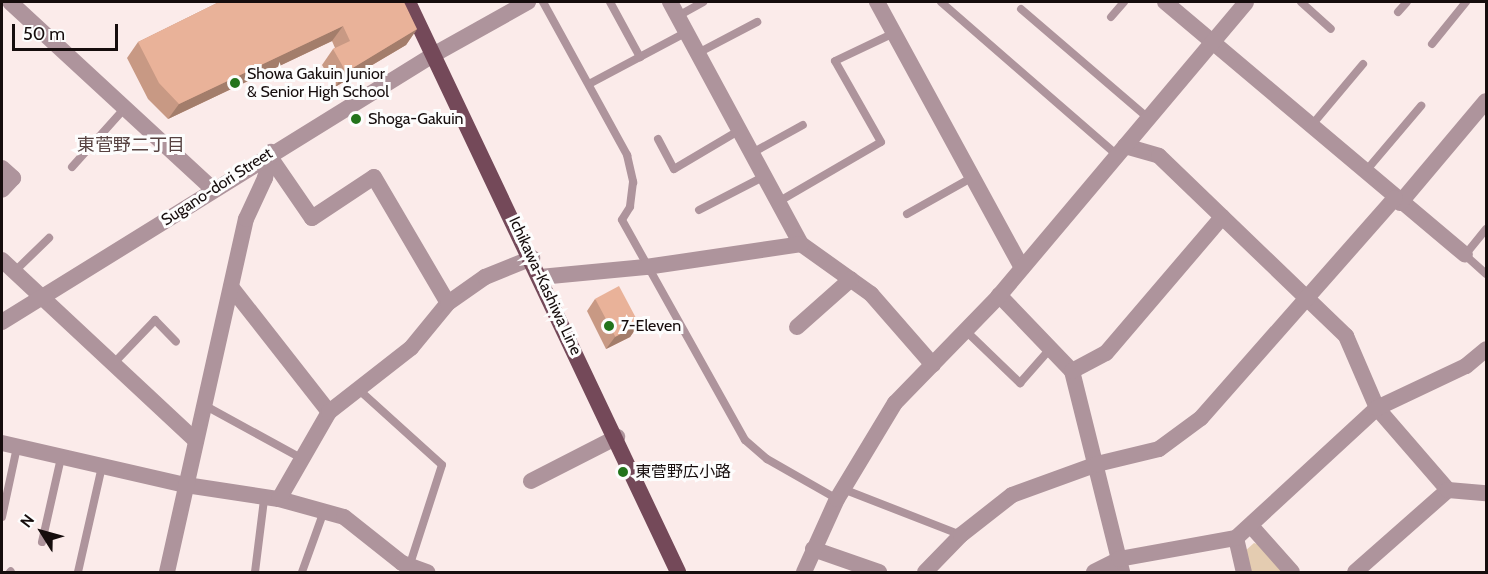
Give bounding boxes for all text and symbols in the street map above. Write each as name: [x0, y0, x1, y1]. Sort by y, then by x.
scale bar: [15, 12, 122, 50]
text: 50 m: [23, 23, 65, 45]
place label: Showa Gakuin Junior & Senior High School: [247, 64, 389, 102]
marker: Showa Gakuin Junior & Senior High School: [228, 76, 242, 90]
place label: Shoga-Gakuin: [368, 109, 463, 129]
marker: Shoga-Gakuin: [349, 112, 363, 126]
district label: 東菅野二丁目: [77, 134, 185, 156]
street label: Sugano-dori Street: [158, 144, 276, 230]
street label: Ichikawa-Kashiwa Line: [504, 214, 586, 358]
place label: 7-Eleven: [621, 316, 681, 336]
marker: 7-Eleven: [602, 319, 616, 333]
place label: 東菅野広小路: [635, 462, 731, 482]
marker: 東菅野広小路: [616, 465, 630, 479]
north arrow: [12, 502, 72, 562]
text: N: [16, 511, 38, 531]

